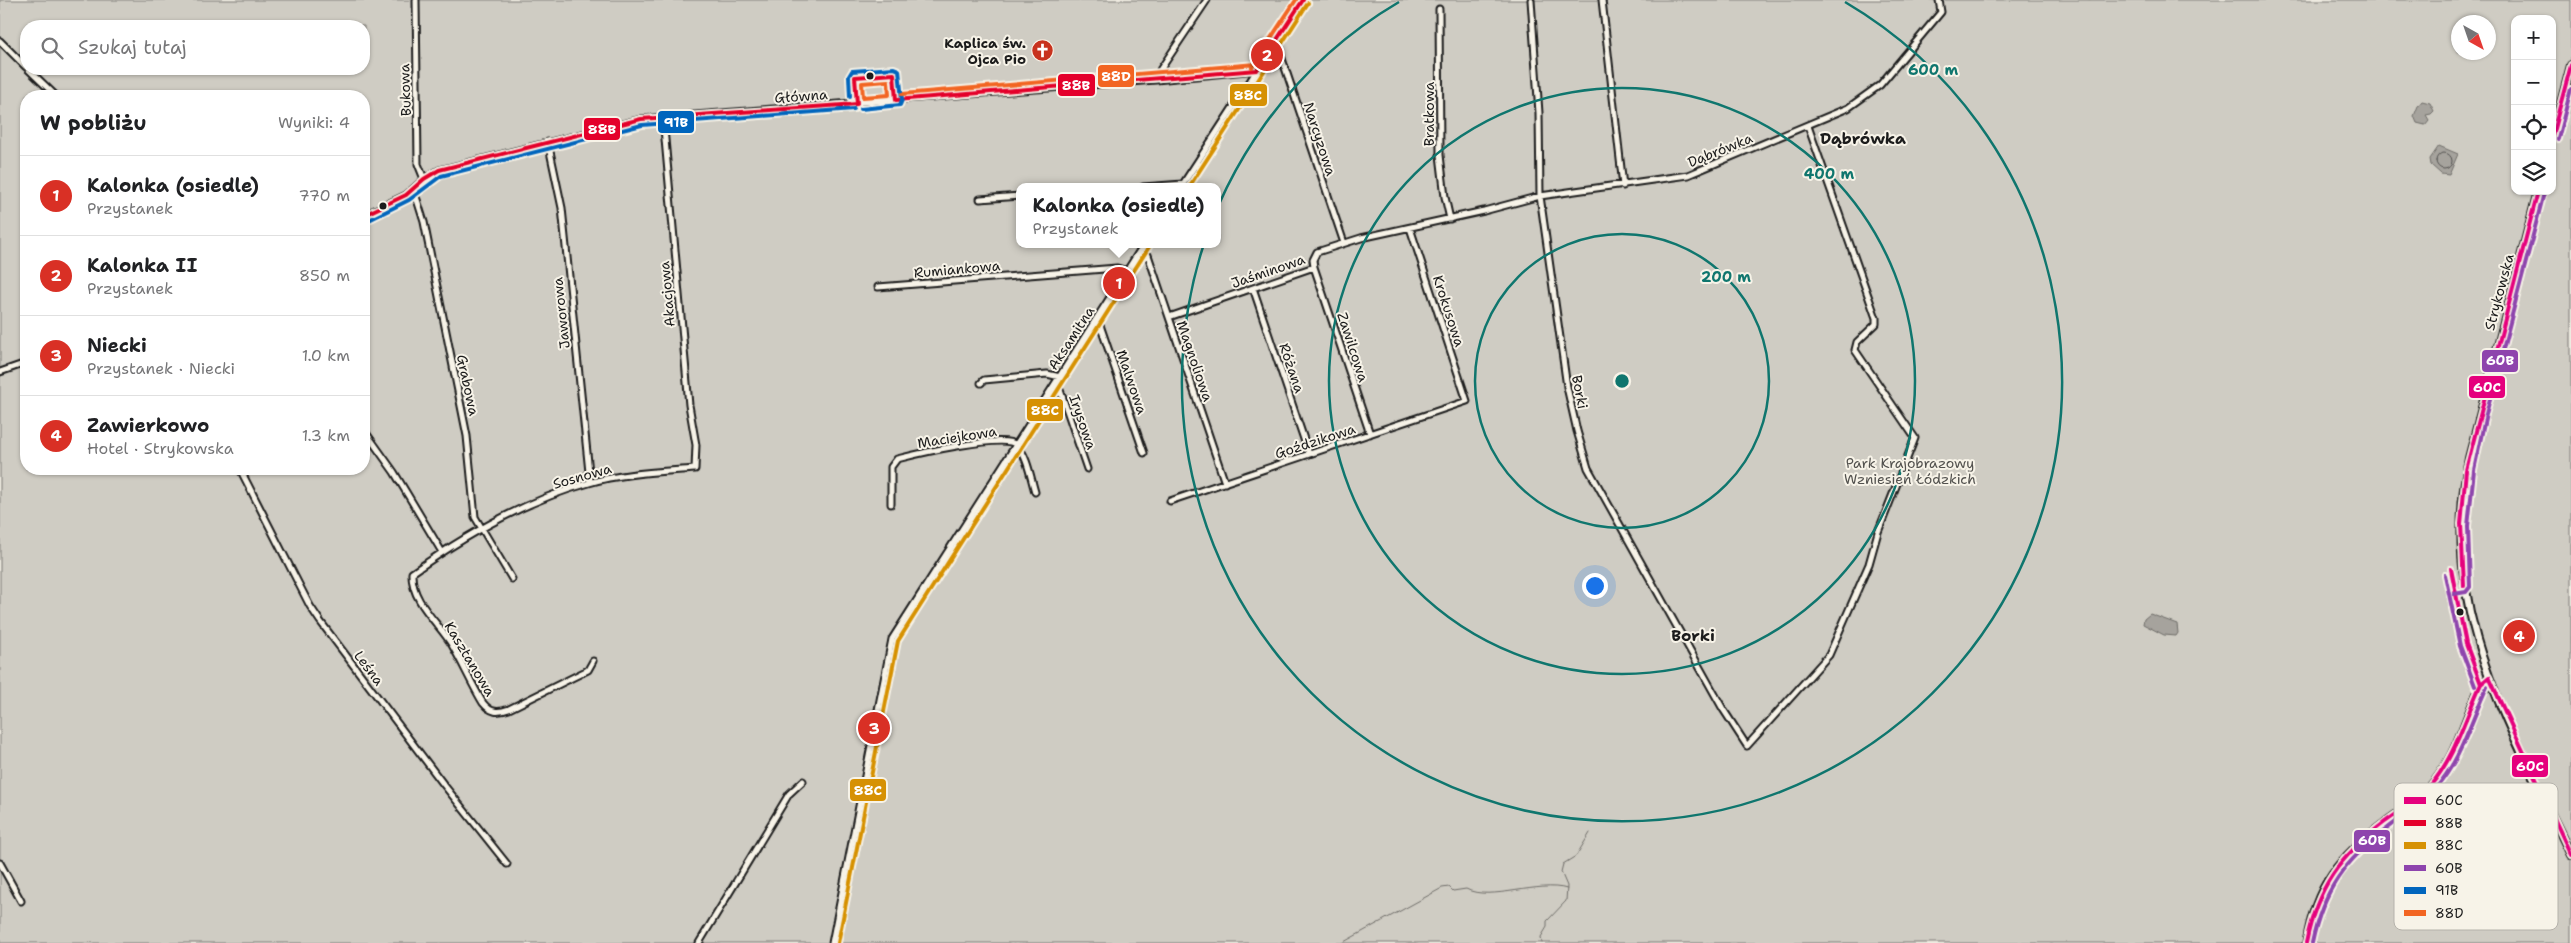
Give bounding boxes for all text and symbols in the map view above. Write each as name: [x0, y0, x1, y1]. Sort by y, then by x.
north arrow: [2451, 15, 2496, 60]
map controls: [2511, 15, 2556, 195]
button: +: [2511, 15, 2556, 60]
search box: [20, 20, 370, 75]
icon: search: [38, 34, 66, 62]
place label: Kaplica św. Ojca Pio: [944, 34, 1026, 68]
text: Szukaj tutaj: [78, 35, 187, 60]
pin: 2: [1251, 36, 1283, 74]
church icon: Kaplica św. Ojca Pio: [1030, 39, 1054, 63]
text: 600 m: [1908, 60, 1958, 80]
button: −: [2511, 60, 2556, 105]
street label: Bukowa: [395, 63, 415, 117]
line badge: 88D: [1097, 64, 1135, 88]
text: 88D: [1101, 67, 1131, 85]
unlabelled marker: [865, 71, 875, 81]
line badge: 88B: [1057, 73, 1096, 97]
text: 88B: [1062, 76, 1090, 94]
street label: Bratkowa: [1420, 81, 1438, 146]
line badge: 88C: [1229, 83, 1268, 107]
street label: Główna: [774, 85, 829, 107]
text: 88C: [1234, 86, 1262, 104]
street label: Narcyzowa: [1300, 100, 1340, 178]
button: locate: [2511, 105, 2556, 150]
text: W pobliżu: [40, 109, 147, 137]
line badge: 91B: [657, 110, 695, 134]
text: Wyniki: 4: [278, 112, 350, 133]
text: 91B: [664, 113, 689, 131]
line badge: 88B: [583, 117, 621, 141]
text: 88B: [588, 120, 616, 138]
district label: Dąbrówka: [1820, 128, 1906, 149]
street label: Dąbrówka: [1685, 129, 1755, 171]
button: layers: [2511, 150, 2556, 195]
text: 400 m: [1804, 164, 1854, 184]
text: Kalonka (osiedle): [87, 173, 259, 198]
popup: [1016, 183, 1221, 248]
text: 1: [52, 185, 60, 206]
text: 770 m: [298, 185, 350, 206]
text: Kalonka (osiedle): [1032, 193, 1205, 218]
text: Przystanek: [87, 198, 173, 219]
unlabelled marker: [378, 201, 388, 211]
text: Przystanek: [1032, 218, 1119, 239]
street label: Jaśminowa: [1229, 250, 1308, 292]
street label: Strykowska: [2480, 251, 2518, 332]
text: Kalonka II: [87, 253, 197, 278]
street label: Rumiankowa: [913, 256, 1001, 282]
street label: Akacjowa: [655, 260, 679, 328]
pin: 1: [1103, 264, 1135, 302]
text: 2: [50, 265, 62, 286]
text: 850 m: [299, 265, 350, 286]
text: 200 m: [1701, 267, 1751, 287]
street label: Krokusowa: [1429, 273, 1469, 349]
street label: Jaworowa: [548, 276, 574, 350]
text: Przystanek: [87, 278, 173, 299]
street label: Aksamitna: [1044, 303, 1098, 373]
street label: Zawilcowa: [1333, 310, 1373, 384]
street label: Magnoliowa: [1173, 318, 1217, 404]
text: Niecki: [87, 333, 147, 358]
street label: Różana: [1275, 341, 1309, 395]
text: 3: [50, 345, 62, 366]
text: 1.0 km: [302, 345, 350, 366]
street label: Malwowa: [1113, 347, 1152, 417]
line badge: 60B: [2481, 349, 2519, 373]
text: 60B: [2486, 351, 2514, 369]
street label: Grabowa: [453, 353, 483, 418]
text: Przystanek · Niecki: [87, 358, 235, 379]
centre of rings: [1613, 372, 1631, 390]
street label: Borki: [1568, 373, 1592, 411]
line badge: 60C: [2468, 375, 2506, 399]
text: 60C: [2473, 378, 2501, 396]
street label: Irysowa: [1065, 392, 1101, 452]
line badge: 88C: [1026, 398, 1064, 422]
text: 88C: [1031, 401, 1059, 419]
text: Zawierkowo: [87, 413, 209, 438]
street label: Goździkowa: [1272, 419, 1358, 462]
street label: Maciejkowa: [916, 422, 998, 452]
text: 4: [50, 425, 62, 446]
text: 1.3 km: [302, 425, 350, 446]
text: Hotel · Strykowska: [87, 438, 234, 459]
park label: Park Krajobrazowy Wzniesień Łódzkich: [1844, 454, 1976, 488]
street label: Sosnowa: [551, 459, 614, 493]
your location: [1582, 573, 1608, 599]
unlabelled marker: [2455, 607, 2465, 617]
pin: 4: [2503, 617, 2535, 655]
street label: Kasztanowa: [441, 618, 499, 700]
district label: Borki: [1671, 625, 1715, 646]
street label: Leśna: [350, 647, 388, 689]
pin: 3: [858, 709, 890, 747]
line badge: 60C: [2511, 754, 2549, 778]
text: 60C: [2516, 757, 2544, 775]
line badge: 88C: [849, 778, 887, 802]
text: 88C: [854, 781, 882, 799]
legend: [2394, 783, 2558, 930]
text: 60C: [2435, 791, 2463, 809]
text: 88B: [2435, 814, 2463, 832]
line badge: 60B: [2353, 829, 2391, 853]
text: 60B: [2358, 831, 2386, 849]
text: 88C: [2435, 836, 2463, 854]
text: 60B: [2435, 859, 2463, 877]
text: 91B: [2435, 881, 2458, 899]
text: 88D: [2435, 904, 2464, 922]

